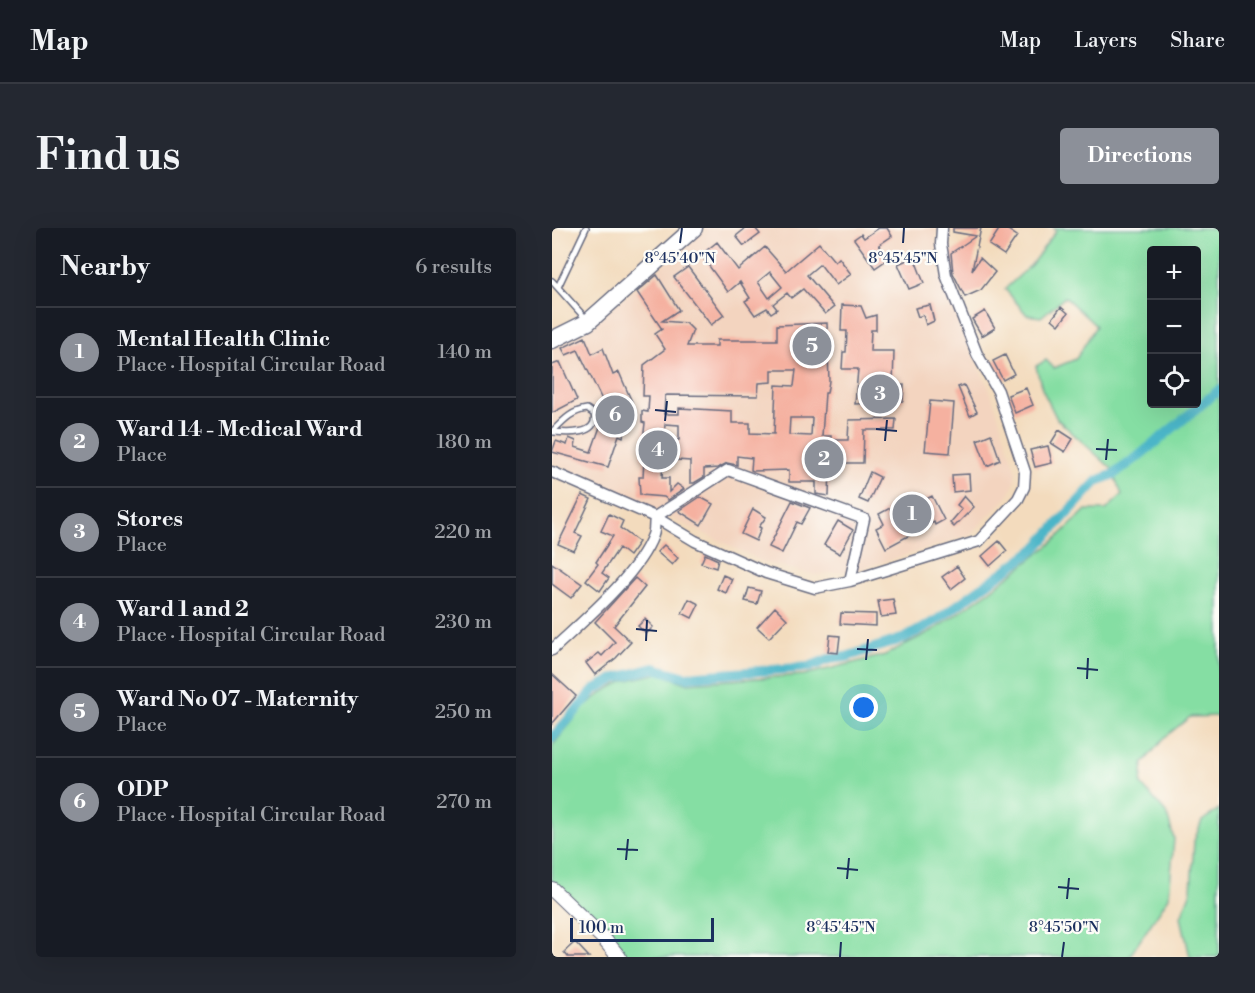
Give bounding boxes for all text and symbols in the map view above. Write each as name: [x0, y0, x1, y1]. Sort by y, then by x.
text: Map: [30, 24, 89, 59]
text: Map: [1000, 28, 1041, 54]
text: Layers: [1074, 28, 1137, 54]
text: Share: [1170, 28, 1225, 54]
button: Directions: [1060, 128, 1219, 184]
text: Find us: [36, 130, 180, 183]
map controls: [1147, 246, 1201, 408]
button: +: [1147, 246, 1201, 300]
text: 8°45'40"N: [644, 249, 716, 268]
text: 8°45'45"N: [868, 249, 938, 268]
text: Nearby: [60, 251, 150, 283]
text: 6 results: [415, 255, 492, 280]
button: −: [1147, 300, 1201, 354]
pin: 5: [792, 324, 832, 368]
text: Mental Health Clinic: [117, 326, 330, 353]
text: 1: [75, 340, 84, 365]
text: 140 m: [437, 340, 492, 365]
text: Place · Hospital Circular Road: [117, 353, 385, 378]
button: locate: [1147, 354, 1201, 408]
pin: 3: [860, 372, 900, 416]
pin: 6: [596, 392, 634, 438]
text: Ward 14 - Medical Ward: [117, 416, 363, 443]
pin: 4: [638, 428, 678, 472]
text: 2: [73, 430, 86, 455]
text: 180 m: [437, 430, 492, 455]
pin: 2: [804, 436, 844, 482]
text: Place: [117, 443, 167, 468]
pin: 1: [892, 492, 932, 536]
text: Stores: [117, 506, 183, 533]
text: 3: [73, 520, 86, 545]
text: 220 m: [434, 520, 492, 545]
text: Place: [117, 533, 167, 558]
text: Ward 1 and 2: [117, 596, 249, 623]
text: 4: [73, 610, 86, 635]
text: 230 m: [435, 610, 492, 635]
text: Place · Hospital Circular Road: [117, 623, 385, 648]
text: Ward No 07 - Maternity: [117, 686, 358, 713]
your location: [849, 693, 878, 722]
text: 5: [73, 700, 86, 725]
text: 250 m: [435, 700, 492, 725]
text: Place: [117, 713, 167, 738]
text: ODP: [117, 776, 168, 803]
text: 6: [73, 790, 86, 815]
text: 270 m: [436, 790, 492, 815]
text: Place · Hospital Circular Road: [117, 803, 385, 828]
scale bar: [570, 915, 714, 942]
text: 100 m: [579, 918, 624, 938]
text: 8°45'45"N: [806, 918, 876, 937]
text: 8°45'50"N: [1029, 918, 1099, 937]

